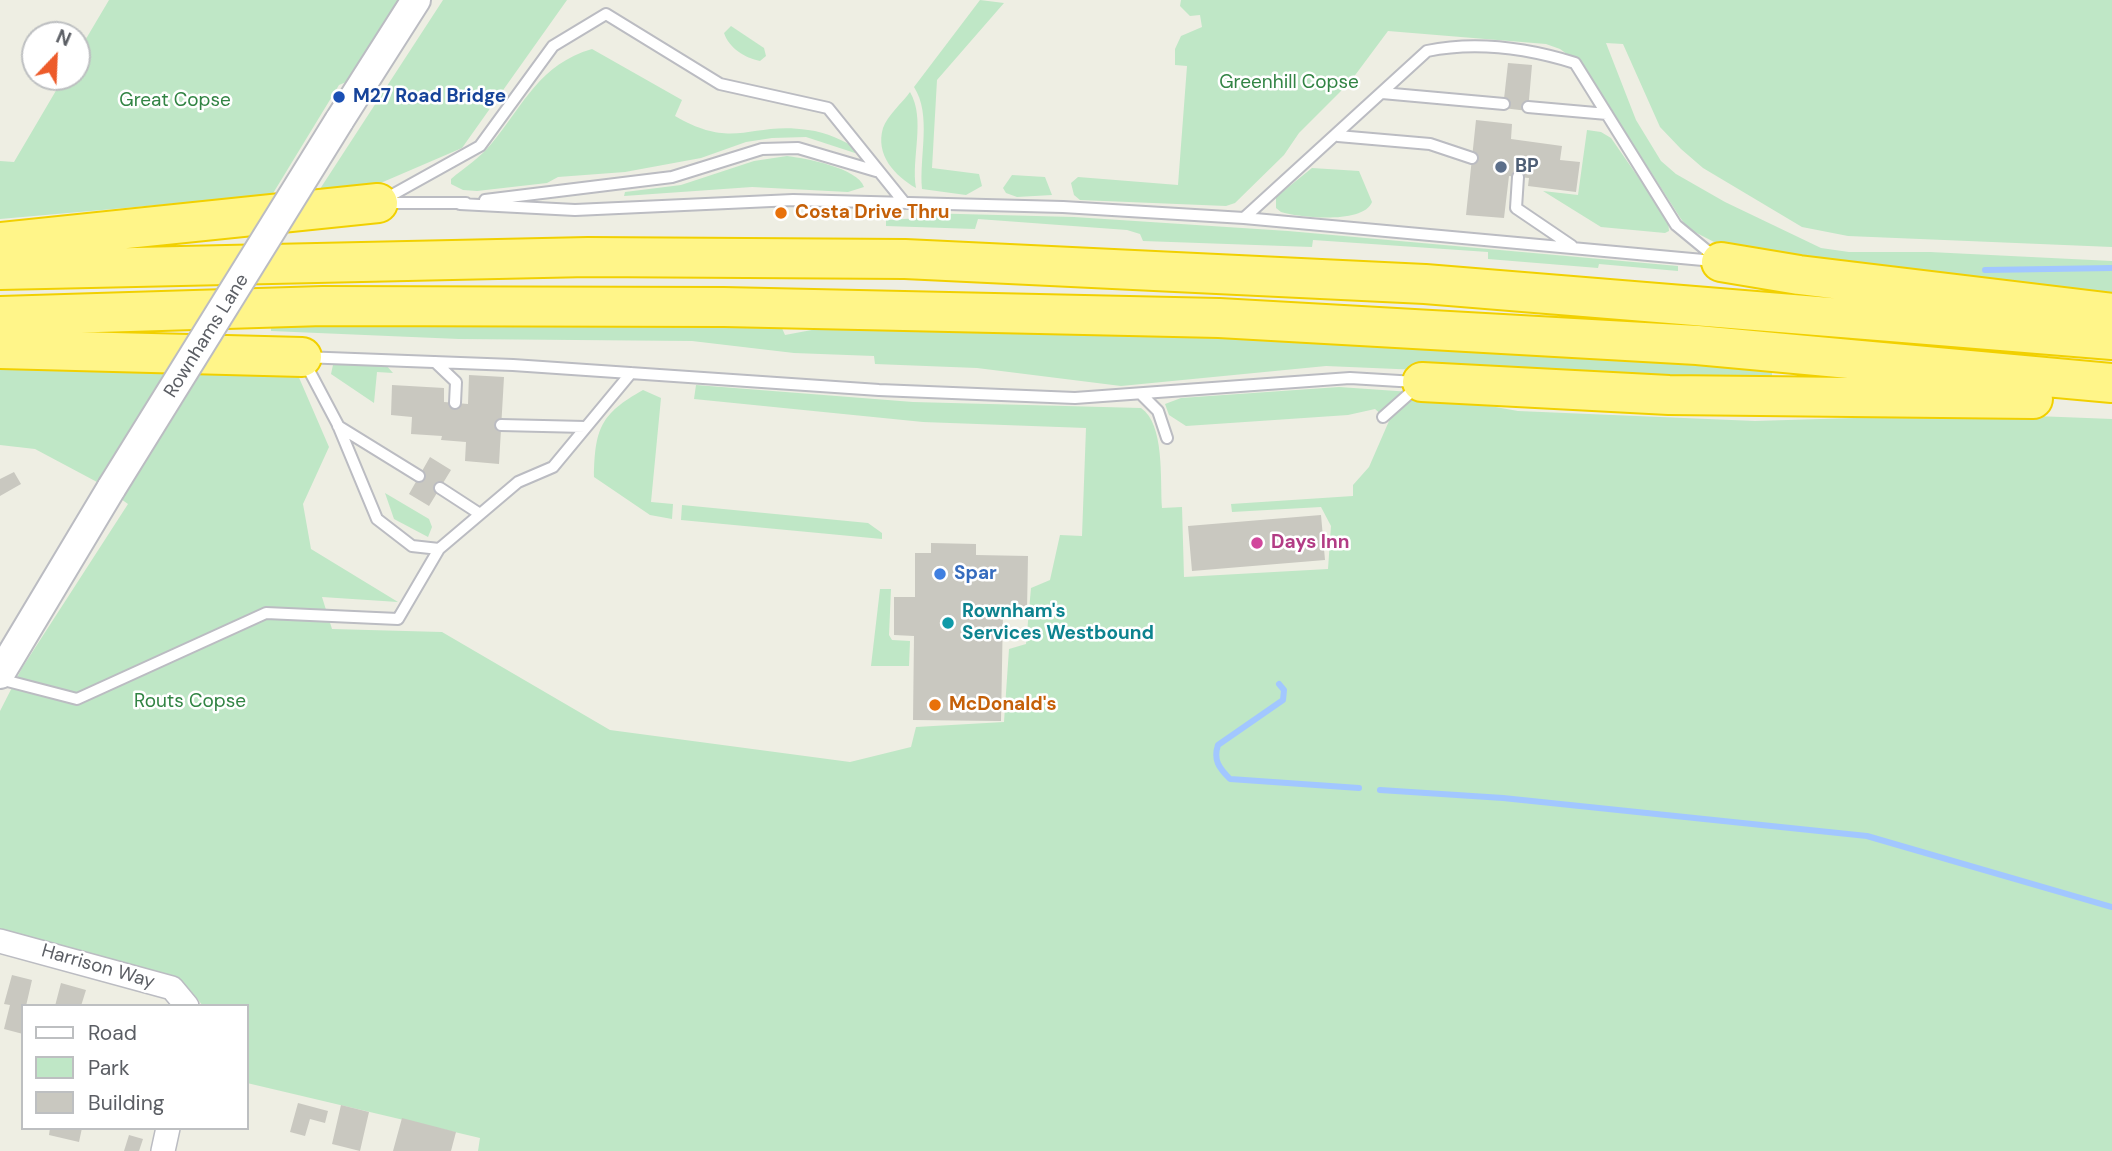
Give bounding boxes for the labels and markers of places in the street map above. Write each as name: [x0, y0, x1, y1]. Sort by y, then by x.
place label: M27 Road Bridge: [353, 86, 506, 108]
marker: M27 Road Bridge: [331, 89, 347, 105]
place label: BP: [1515, 156, 1539, 178]
marker: BP: [1493, 159, 1509, 175]
place label: Costa Drive Thru: [795, 202, 949, 224]
marker: Costa Drive Thru: [773, 205, 789, 221]
place label: Days Inn: [1271, 532, 1349, 554]
marker: Days Inn: [1249, 535, 1265, 551]
place label: Spar: [954, 563, 997, 585]
marker: Spar: [932, 566, 948, 582]
place label: Rownham's Services Westbound: [962, 601, 1154, 645]
marker: Rownham's Services Westbound: [940, 615, 956, 631]
place label: McDonald's: [949, 694, 1057, 716]
marker: McDonald's: [927, 697, 943, 713]

